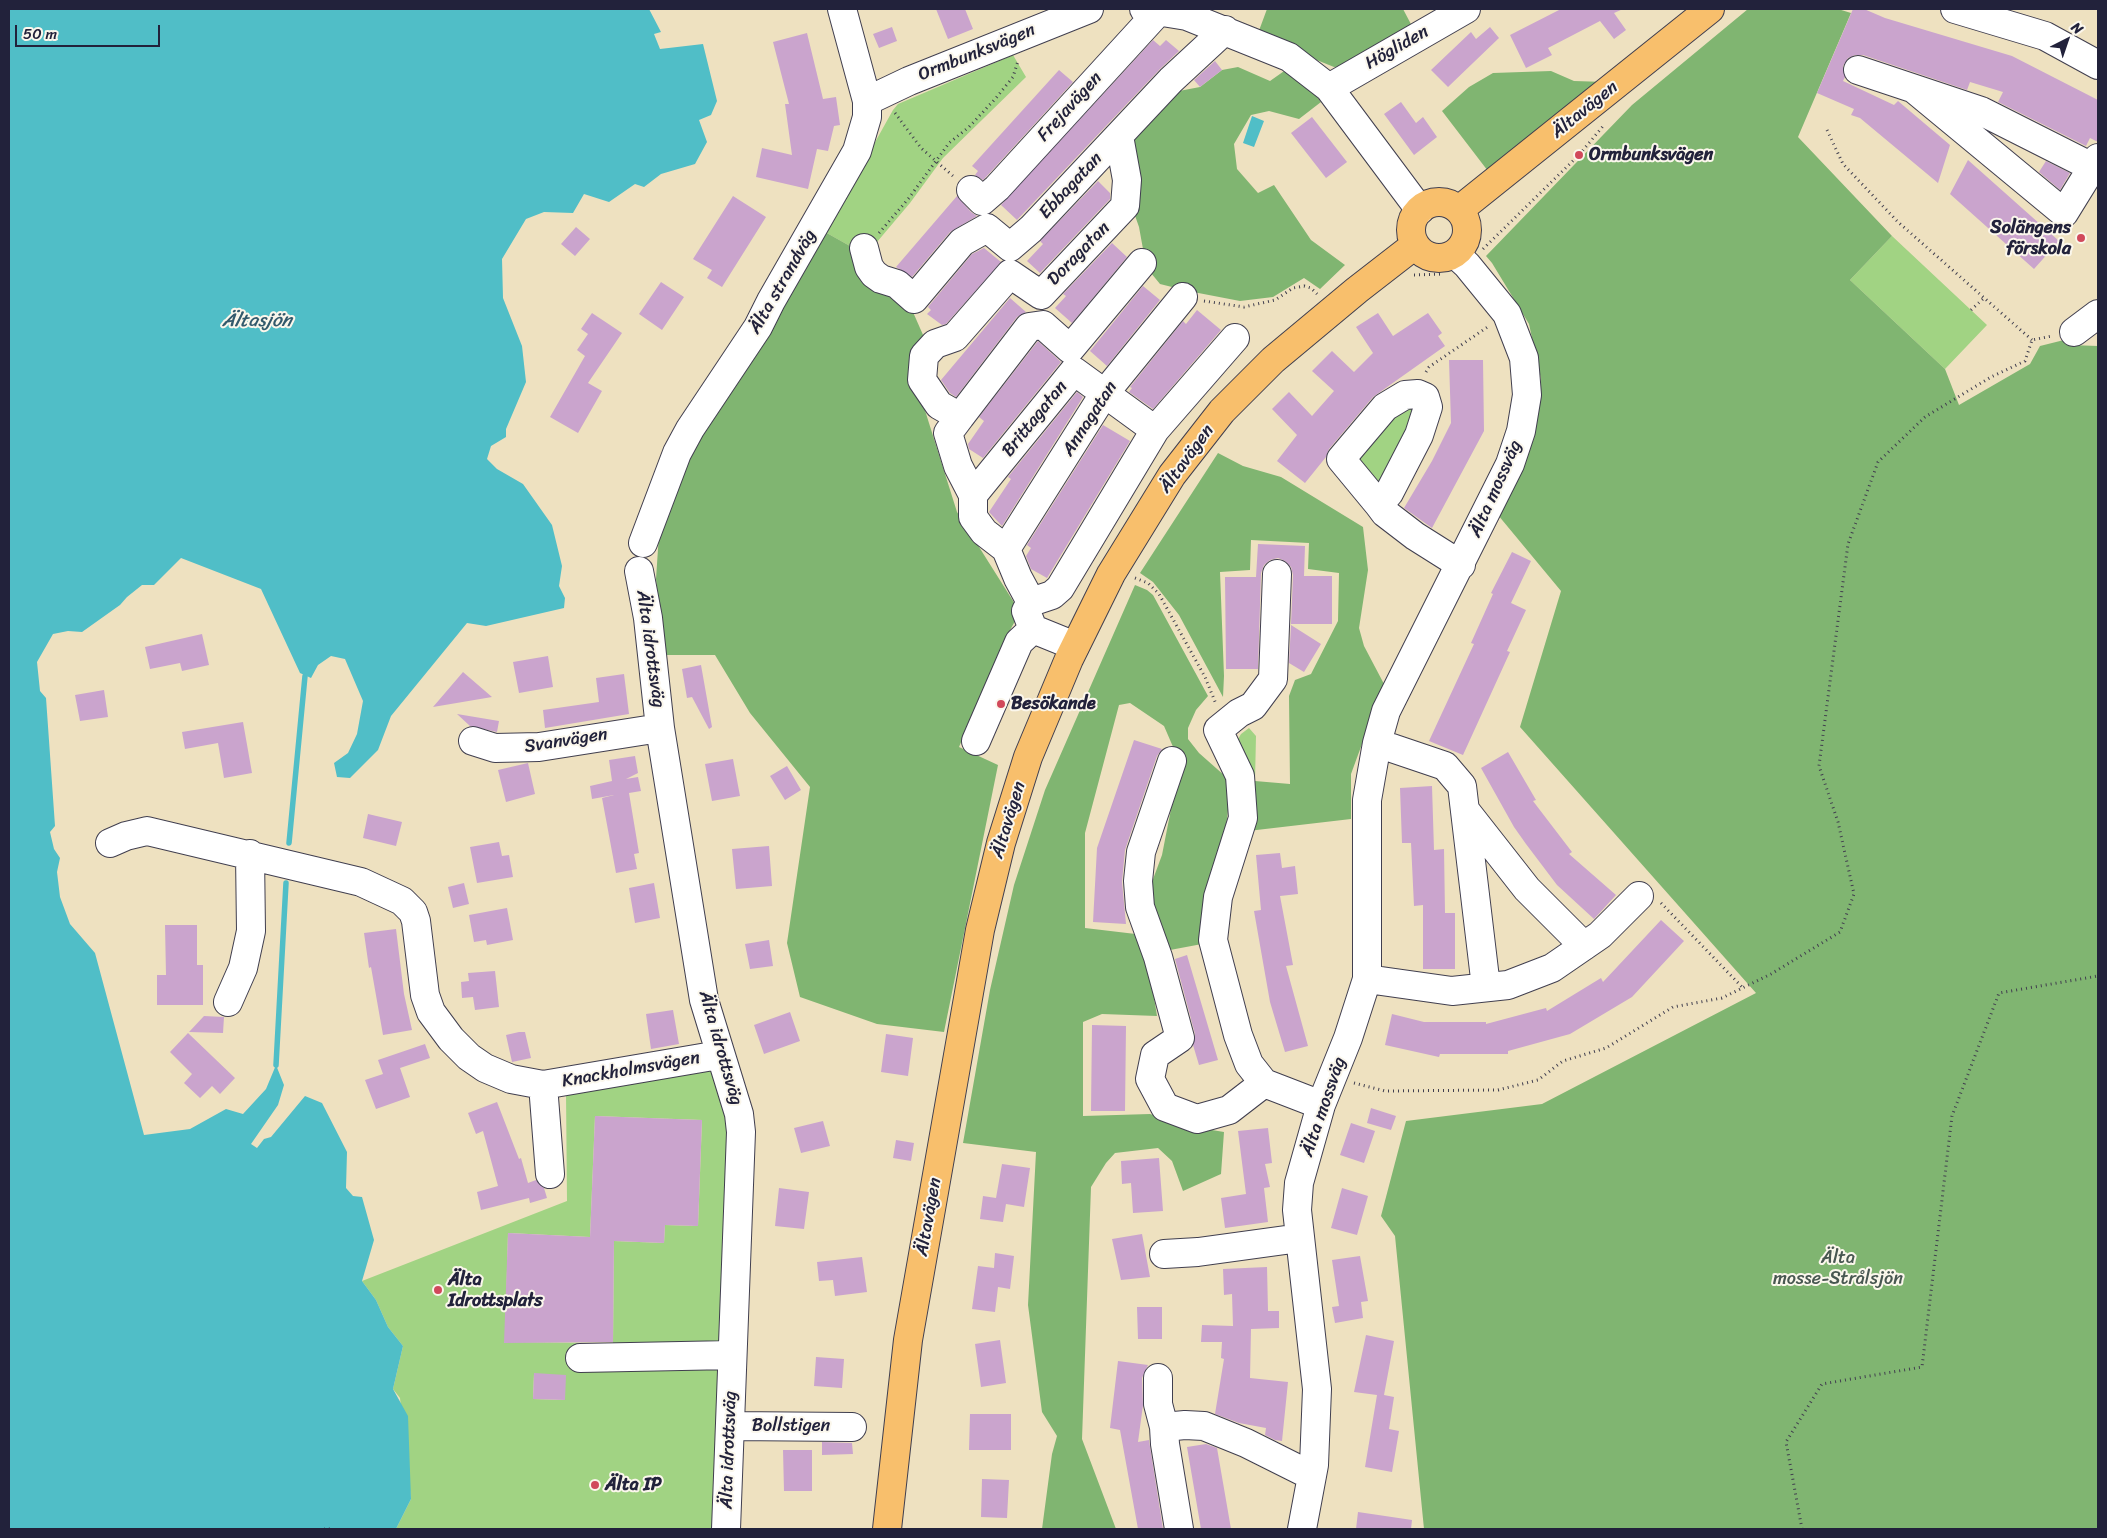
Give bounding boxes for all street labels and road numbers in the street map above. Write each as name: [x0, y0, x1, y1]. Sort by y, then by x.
street label: Ormbunksvägen: [915, 20, 1039, 86]
street label: Högliden: [1361, 21, 1433, 75]
street label: Frejavägen: [1033, 68, 1107, 146]
street label: Ältavägen: [1547, 77, 1623, 143]
street label: Ebbagatan: [1035, 148, 1107, 224]
street label: Doragatan: [1043, 218, 1115, 290]
street label: Älta strandväg: [744, 226, 822, 338]
street label: Brittagatan: [998, 377, 1072, 461]
street label: Annagatan: [1058, 377, 1122, 461]
street label: Ältavägen: [1155, 421, 1219, 497]
street label: Älta mossväg: [1465, 437, 1527, 541]
street label: Älta idrottsväg: [631, 589, 669, 709]
street label: Svanvägen: [523, 724, 609, 758]
street label: Ältavägen: [987, 779, 1031, 861]
street label: Älta idrottsväg: [693, 988, 747, 1108]
street label: Knackholmsvägen: [560, 1047, 702, 1093]
street label: Älta mossväg: [1297, 1054, 1351, 1160]
street label: Ältavägen: [911, 1176, 947, 1258]
street label: Älta idrottsväg: [716, 1391, 742, 1509]
street label: Bollstigen: [752, 1415, 830, 1437]

